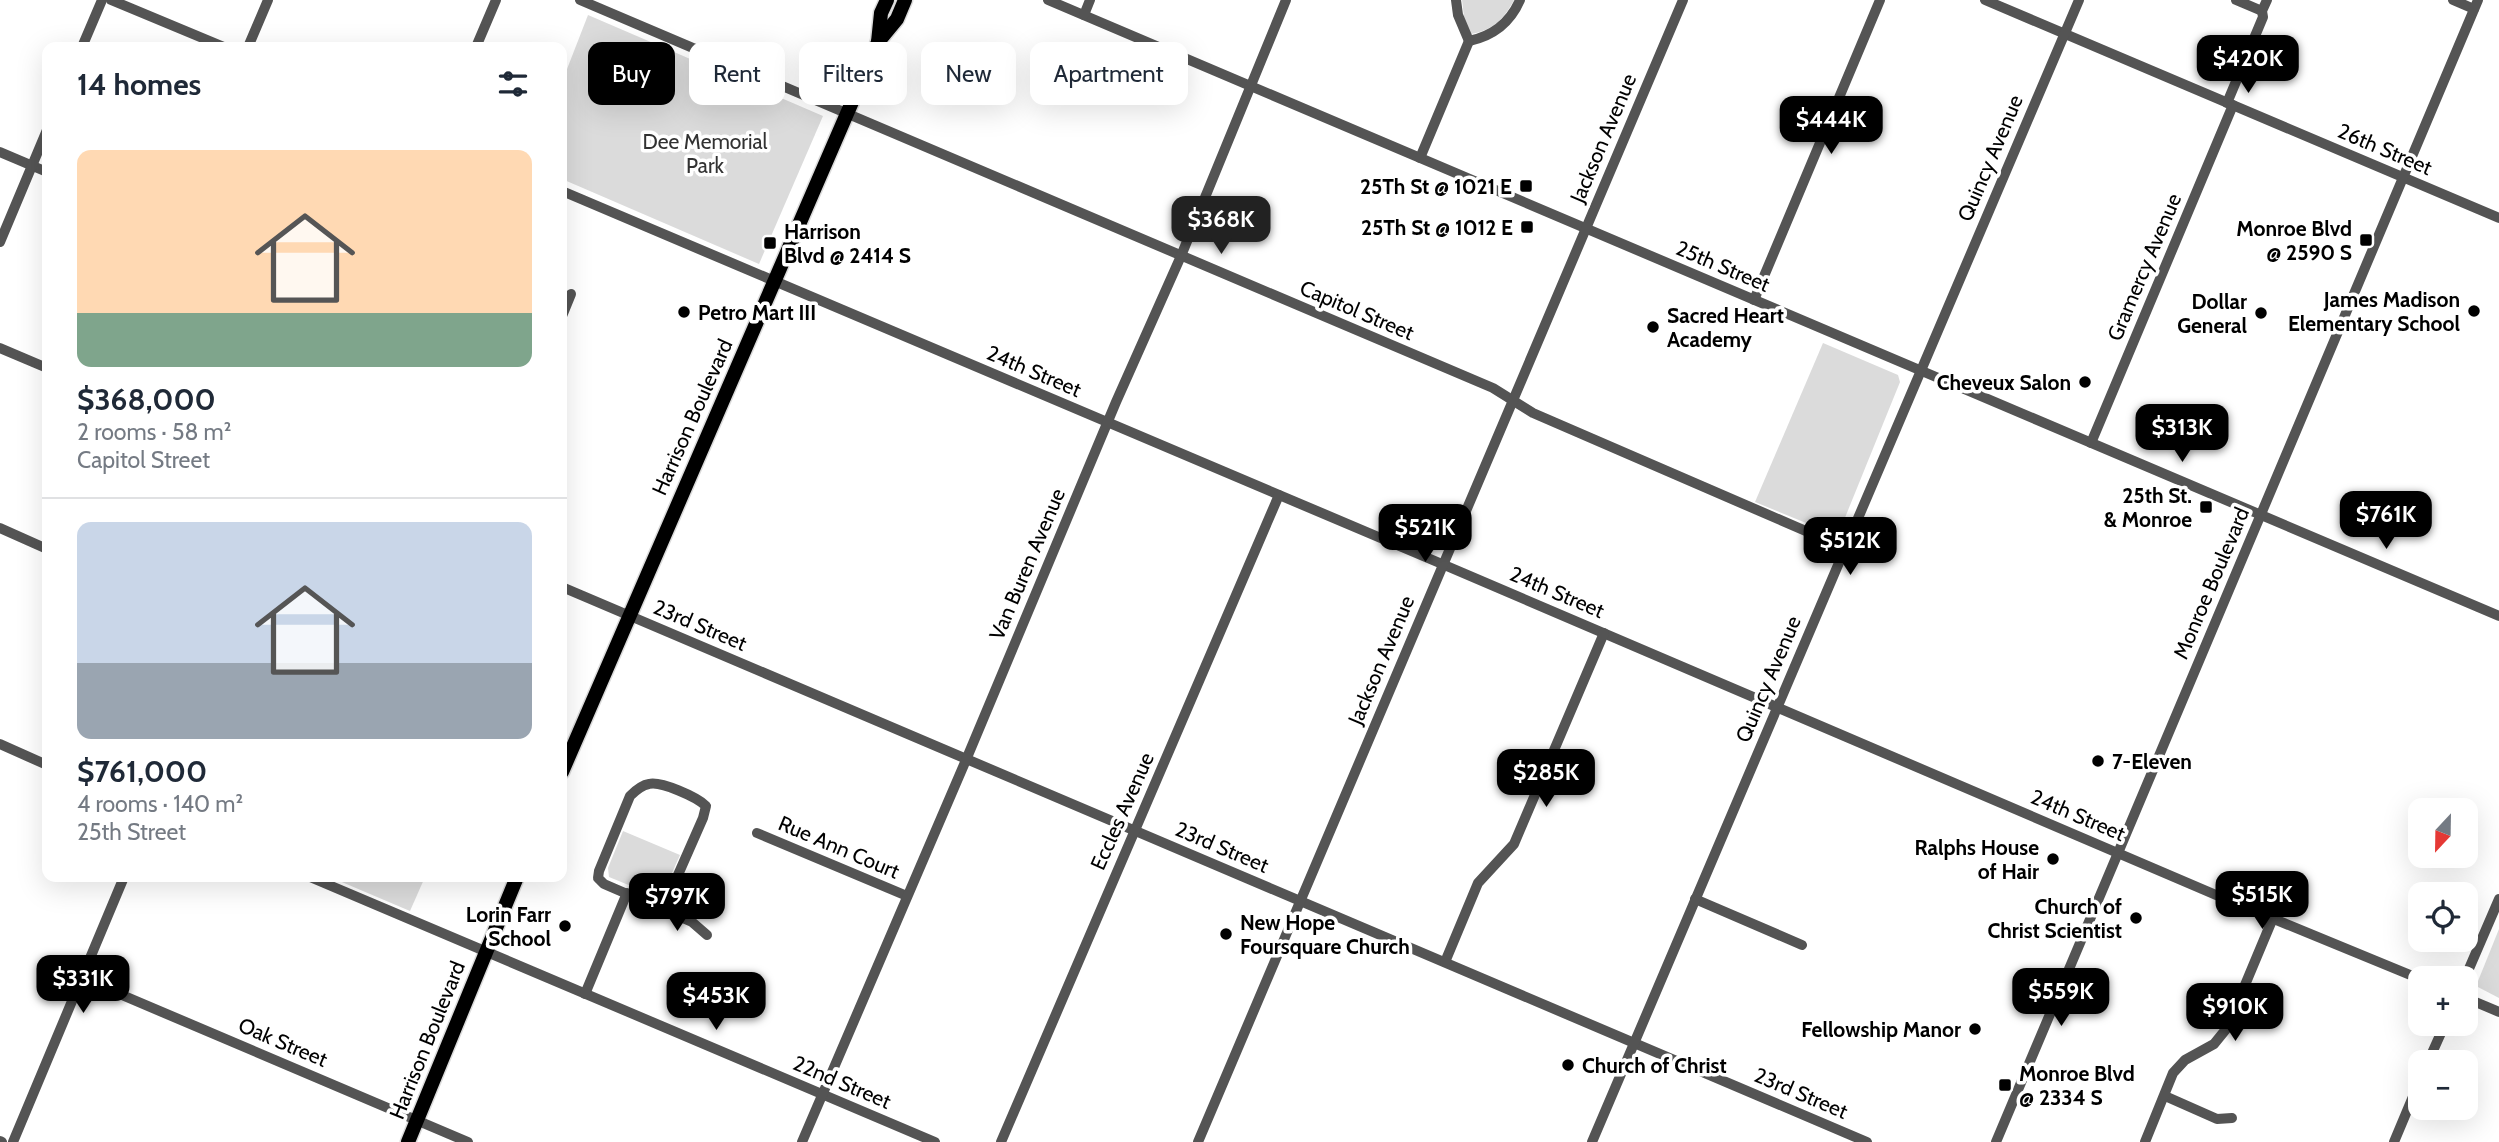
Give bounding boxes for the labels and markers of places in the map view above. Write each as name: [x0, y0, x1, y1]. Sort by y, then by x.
pin: $420K: [2199, 36, 2297, 95]
pin: $444K: [1782, 96, 1880, 156]
place label: 25Th St @ 1021 E: [1360, 174, 1512, 199]
marker: 25Th St @ 1021 E: [1518, 178, 1534, 194]
pin: $368K: [1172, 196, 1270, 256]
place label: 25Th St @ 1012 E: [1361, 215, 1513, 240]
place label: Monroe Blvd @ 2590 S: [2236, 216, 2352, 265]
place label: Harrison Blvd @ 2414 S: [784, 219, 911, 268]
marker: 25Th St @ 1012 E: [1519, 219, 1535, 235]
marker: Monroe Blvd @ 2590 S: [2358, 232, 2374, 248]
marker: Harrison Blvd @ 2414 S: [762, 235, 778, 251]
place label: James Madison Elementary School: [2288, 287, 2460, 336]
place label: Dollar General: [2177, 289, 2247, 338]
place label: Petro Mart III: [698, 300, 816, 325]
place label: Sacred Heart Academy: [1667, 303, 1784, 352]
marker: James Madison Elementary School: [2466, 303, 2482, 319]
marker: Petro Mart III: [676, 304, 692, 320]
marker: Dollar General: [2253, 305, 2269, 321]
marker: Sacred Heart Academy: [1645, 319, 1661, 335]
place label: Cheveux Salon: [1937, 370, 2071, 395]
marker: Cheveux Salon: [2077, 374, 2093, 390]
pin: $313K: [2133, 405, 2231, 464]
place label: 25th St. & Monroe: [2104, 483, 2192, 532]
pin: $761K: [2337, 491, 2435, 551]
marker: 25th St. & Monroe: [2198, 499, 2214, 515]
pin: $521K: [1376, 504, 1474, 564]
pin: $512K: [1801, 518, 1899, 577]
place label: 7-Eleven: [2112, 749, 2192, 774]
pin: $285K: [1497, 750, 1595, 809]
marker: 7-Eleven: [2090, 753, 2106, 769]
place label: Ralphs House of Hair: [1914, 835, 2039, 884]
marker: Ralphs House of Hair: [2045, 851, 2061, 867]
pin: $515K: [2213, 872, 2311, 931]
pin: $797K: [628, 874, 726, 933]
place label: Church of Christ Scientist: [1987, 894, 2122, 943]
place label: Lorin Farr School: [466, 902, 551, 951]
place label: New Hope Foursquare Church: [1240, 910, 1410, 959]
marker: Church of Christ Scientist: [2128, 910, 2144, 926]
marker: Lorin Farr School: [557, 918, 573, 934]
marker: New Hope Foursquare Church: [1218, 926, 1234, 942]
pin: $331K: [34, 956, 132, 1015]
pin: $559K: [2012, 968, 2110, 1028]
pin: $453K: [667, 972, 765, 1032]
pin: $910K: [2186, 984, 2284, 1043]
place label: Fellowship Manor: [1801, 1017, 1961, 1042]
marker: Fellowship Manor: [1967, 1021, 1983, 1037]
place label: Church of Christ: [1582, 1053, 1727, 1078]
marker: Church of Christ: [1560, 1057, 1576, 1073]
place label: Monroe Blvd @ 2334 S: [2019, 1061, 2135, 1110]
marker: Monroe Blvd @ 2334 S: [1997, 1077, 2013, 1093]

